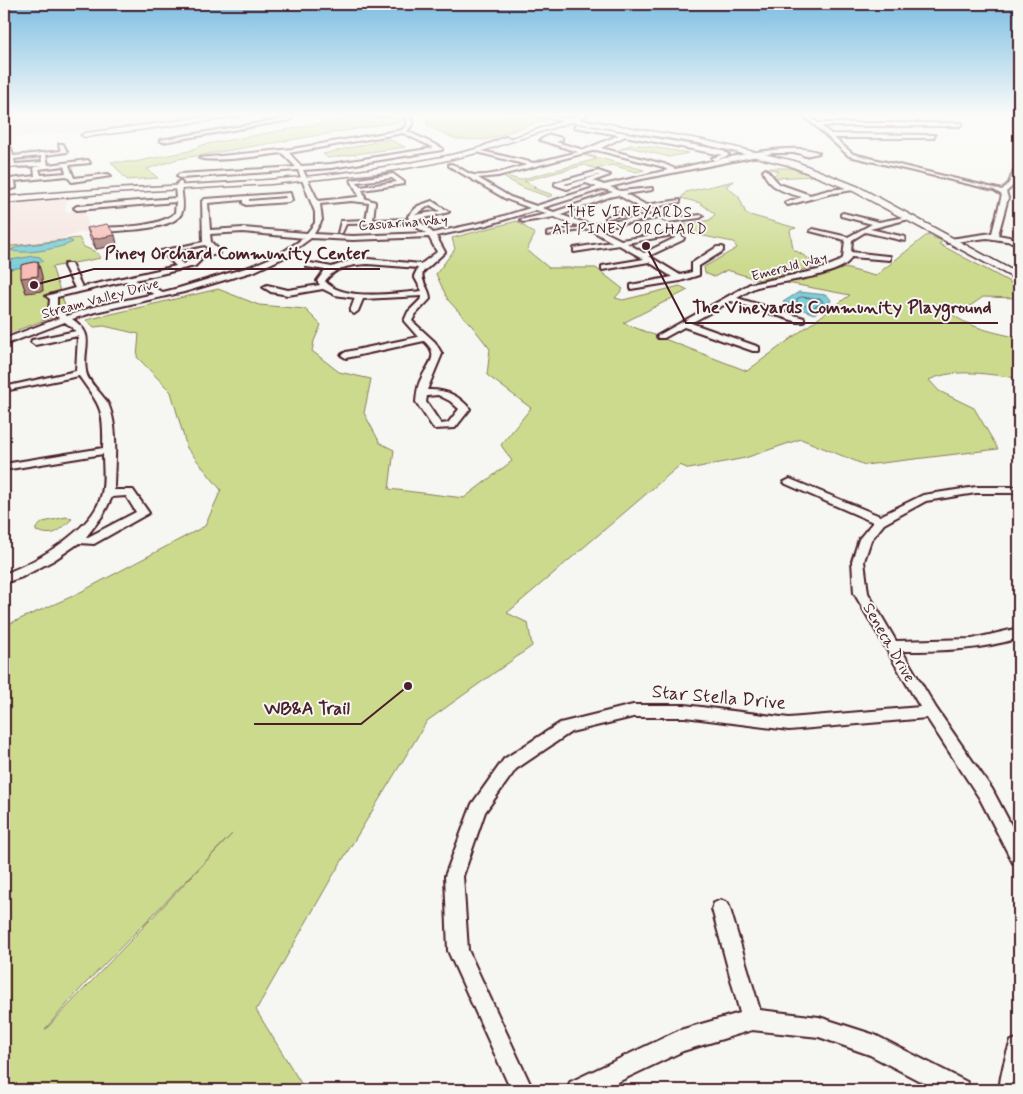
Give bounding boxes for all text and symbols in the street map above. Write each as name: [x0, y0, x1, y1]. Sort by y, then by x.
district label: THE VINEYARDS AT PINEY ORCHARD: [552, 203, 708, 240]
street label: Casuarina Way: [358, 211, 448, 235]
callout: Piney Orchard Community Center: [94, 236, 380, 269]
text: Piney Orchard Community Center: [105, 242, 370, 266]
street label: Emerald Way: [749, 248, 829, 286]
street label: Stream Valley Drive: [40, 275, 161, 323]
callout: The Vineyards Community Playground: [686, 290, 998, 323]
text: The Vineyards Community Playground: [692, 296, 992, 322]
street label: Seneca Drive: [858, 599, 920, 686]
street label: Star Stella Drive: [651, 679, 787, 716]
callout: WB&A Trail: [254, 691, 361, 724]
text: WB&A Trail: [263, 697, 350, 721]

